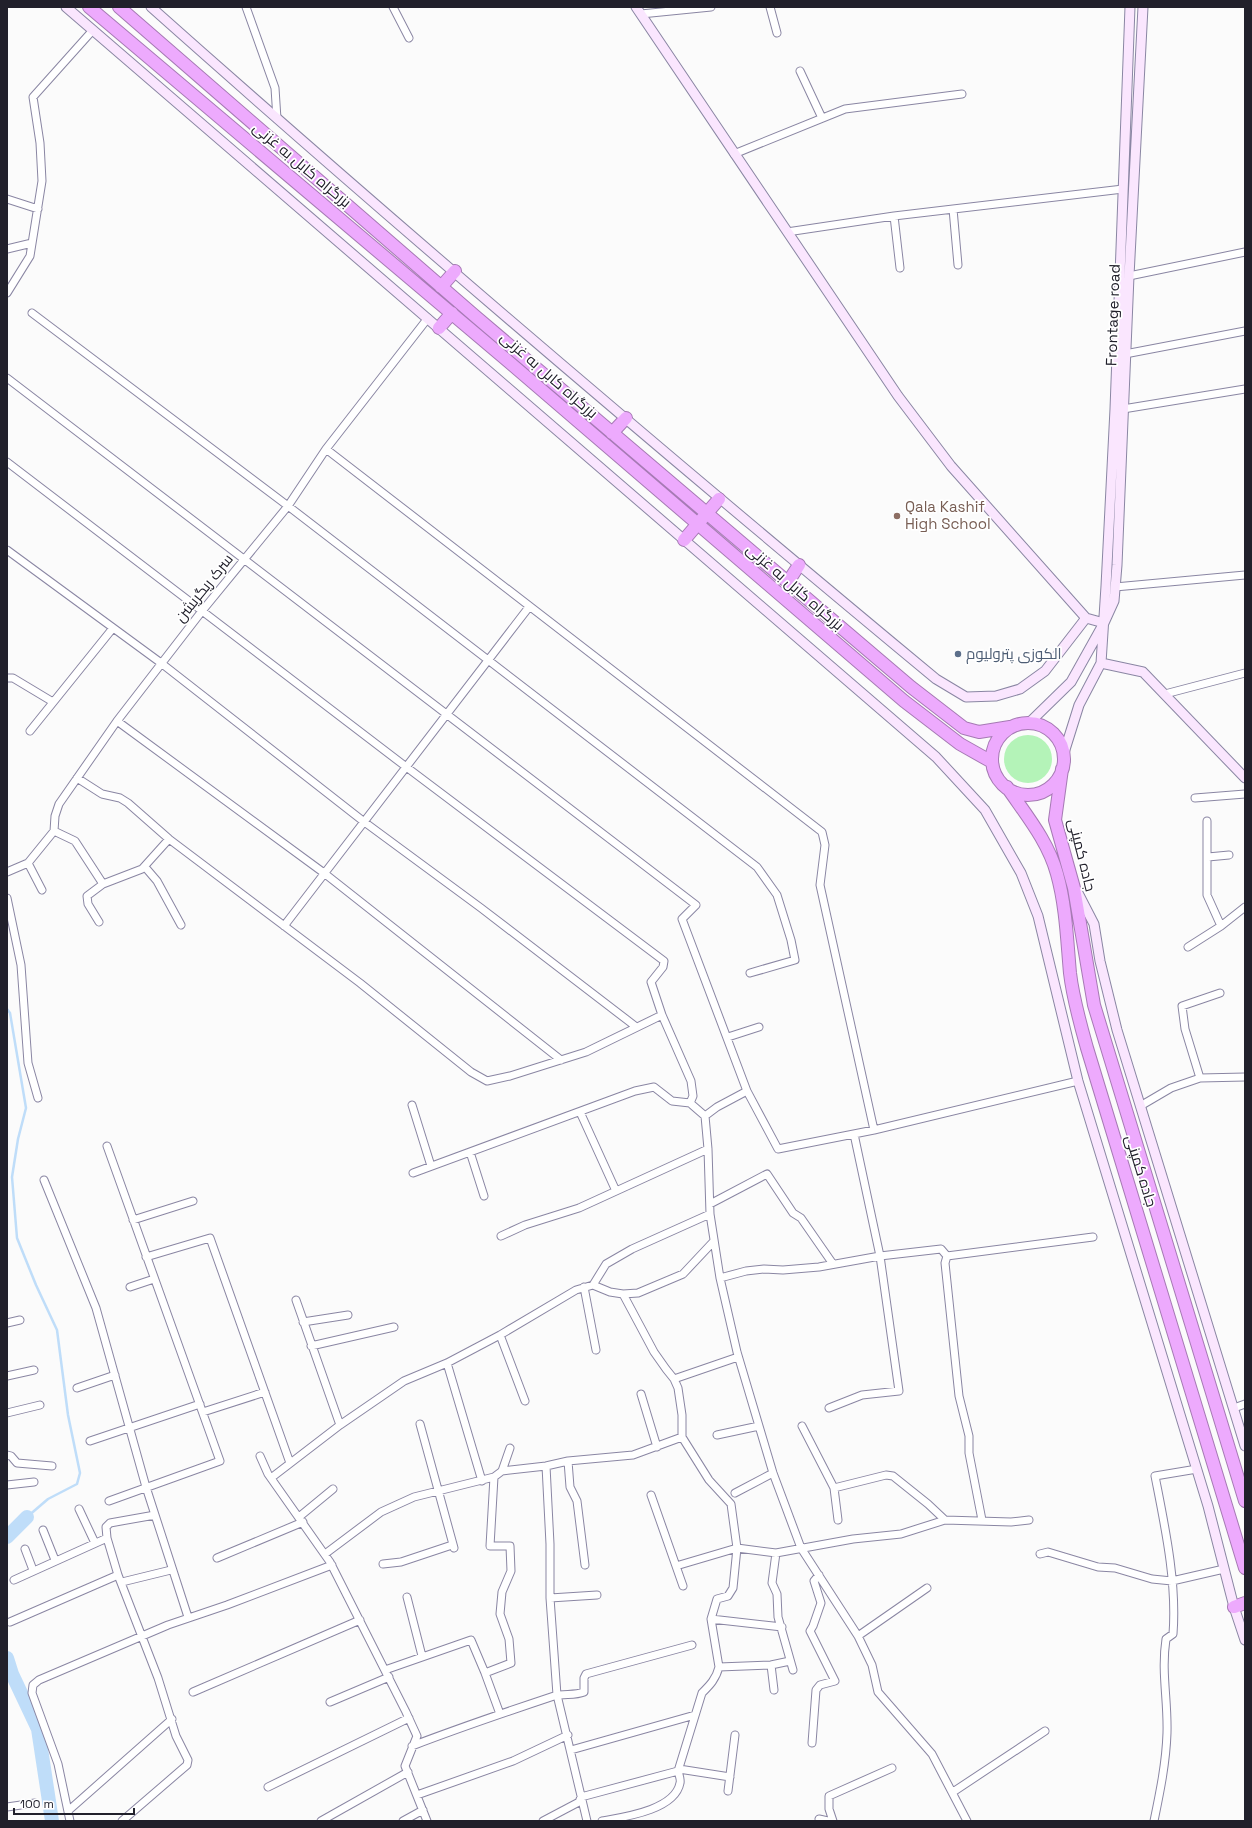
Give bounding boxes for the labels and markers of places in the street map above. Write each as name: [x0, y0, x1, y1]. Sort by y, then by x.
place label: Qala Kashif High School: [905, 497, 991, 533]
marker: Qala Kashif High School: [892, 511, 902, 521]
place label: الکوزی پترولیوم: [966, 644, 1062, 664]
marker: الکوزی پترولیوم: [953, 649, 963, 659]

